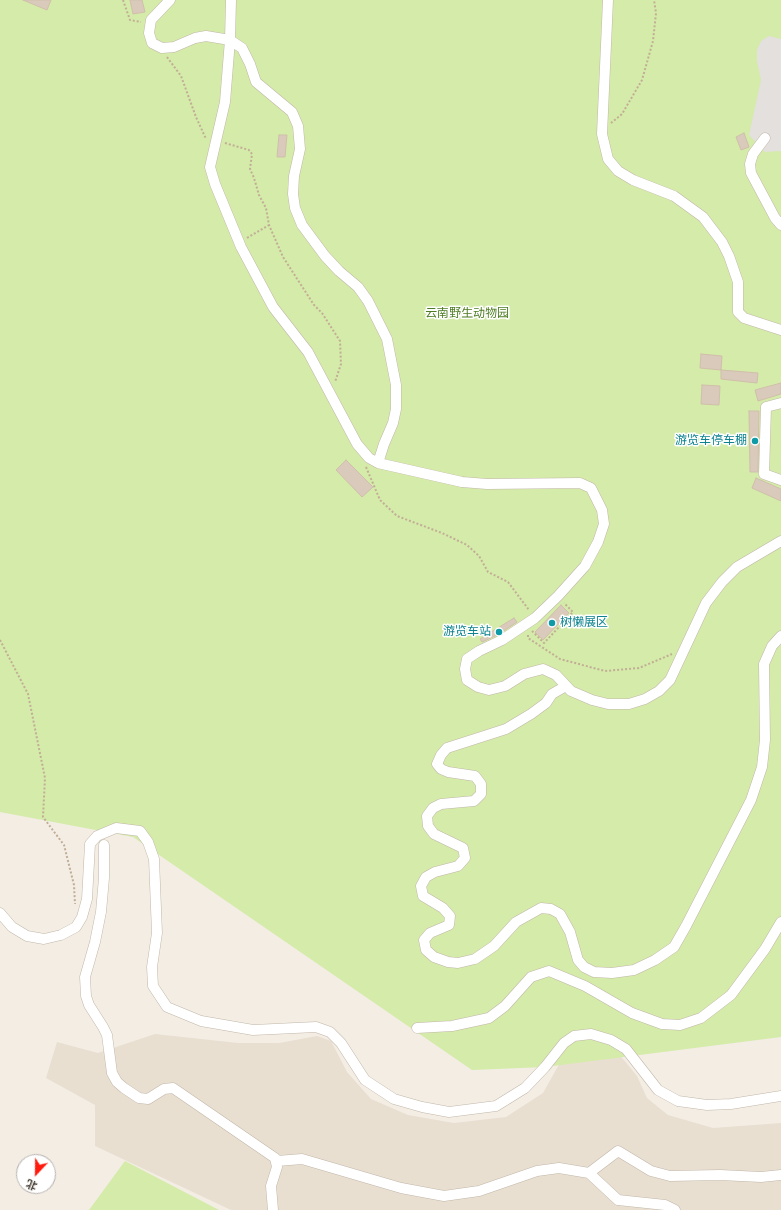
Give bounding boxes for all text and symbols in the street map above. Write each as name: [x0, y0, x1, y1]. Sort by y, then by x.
park label: 云南野生动物园: [425, 307, 509, 321]
place label: 游览车停车棚: [675, 434, 747, 448]
marker: 游览车停车棚: [750, 436, 760, 446]
place label: 树懒展区: [560, 616, 608, 630]
marker: 树懒展区: [547, 618, 557, 628]
place label: 游览车站: [443, 625, 491, 639]
marker: 游览车站: [494, 627, 504, 637]
north arrow: [16, 1154, 56, 1194]
text: 北: [24, 1177, 39, 1193]

